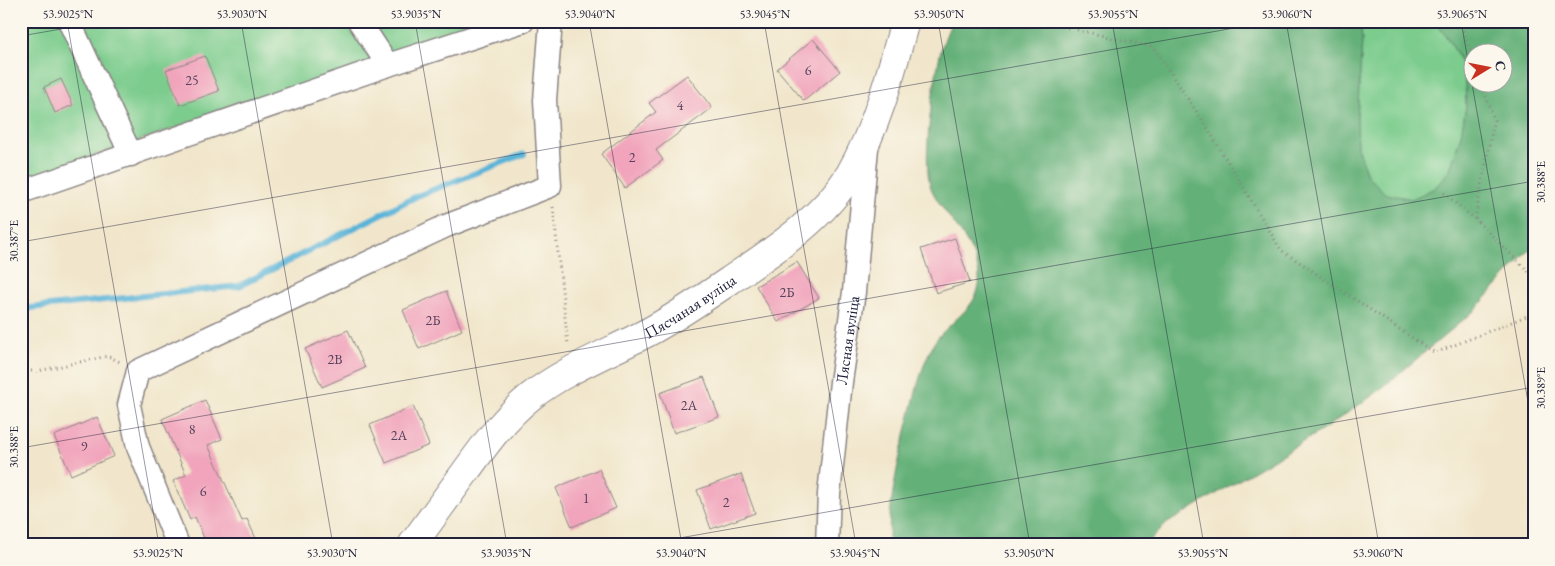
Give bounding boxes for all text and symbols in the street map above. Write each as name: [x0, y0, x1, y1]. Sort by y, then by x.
text: 53.9025°N: [43, 6, 94, 22]
text: 53.9030°N: [217, 6, 268, 22]
text: 53.9035°N: [391, 6, 442, 22]
text: 53.9040°N: [565, 6, 616, 22]
text: 53.9045°N: [740, 6, 791, 22]
text: 53.9050°N: [914, 6, 965, 22]
text: 53.9055°N: [1088, 6, 1139, 22]
text: 53.9060°N: [1262, 6, 1313, 22]
text: 53.9065°N: [1437, 6, 1488, 22]
north arrow: [1462, 42, 1512, 92]
text: С: [1491, 59, 1511, 72]
house number: 6: [805, 61, 812, 79]
house number: 25: [185, 71, 199, 89]
house number: 4: [677, 96, 684, 114]
house number: 2: [629, 148, 636, 166]
text: 30.388°E: [1533, 161, 1549, 203]
text: 30.387°E: [6, 220, 22, 262]
street label: Пясчаная вуліца: [641, 269, 741, 343]
house number: 2Б: [780, 283, 794, 301]
street label: Лясная вуліца: [831, 294, 864, 386]
house number: 2Б: [426, 311, 440, 329]
house number: 2В: [328, 350, 342, 368]
text: 30.389°E: [1533, 367, 1549, 409]
house number: 2А: [681, 396, 698, 414]
house number: 8: [189, 420, 196, 438]
text: 30.388°E: [6, 426, 22, 468]
house number: 2А: [391, 426, 408, 444]
house number: 9: [81, 437, 88, 455]
house number: 6: [200, 482, 207, 500]
house number: 1: [583, 489, 589, 507]
house number: 2: [723, 493, 730, 511]
text: 53.9025°N: [133, 545, 184, 561]
text: 53.9030°N: [307, 545, 358, 561]
text: 53.9035°N: [481, 545, 532, 561]
text: 53.9040°N: [656, 545, 707, 561]
text: 53.9045°N: [830, 545, 881, 561]
text: 53.9050°N: [1004, 545, 1055, 561]
text: 53.9055°N: [1178, 545, 1229, 561]
text: 53.9060°N: [1353, 545, 1404, 561]

